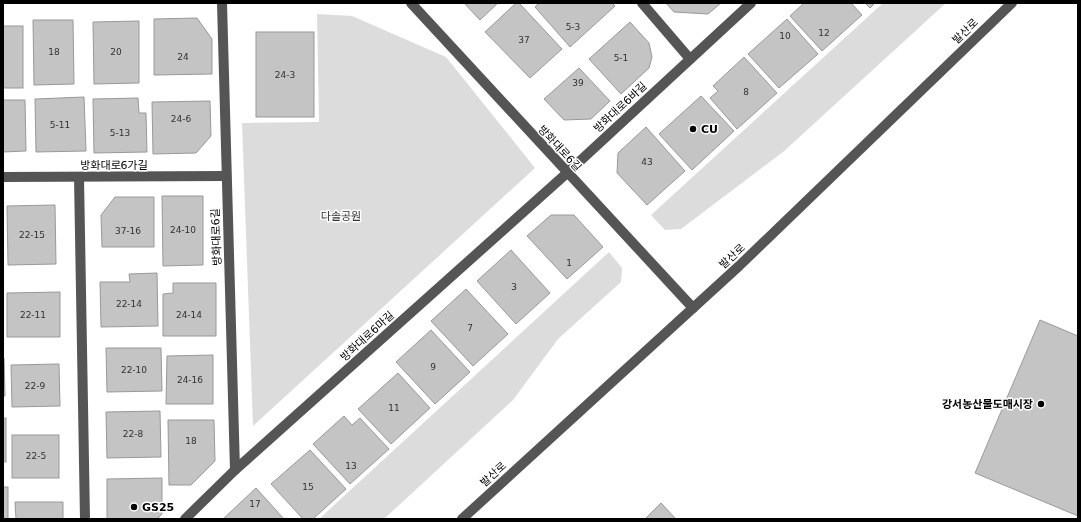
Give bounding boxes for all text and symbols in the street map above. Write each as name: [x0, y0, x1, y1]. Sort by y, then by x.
street label: 발산로: [950, 16, 981, 47]
house number: 5-3: [566, 22, 580, 32]
house number: 12: [818, 28, 830, 38]
house number: 10: [779, 31, 791, 41]
house number: 37: [518, 35, 530, 45]
house number: 18: [48, 47, 60, 57]
house number: 20: [110, 47, 122, 57]
house number: 24: [177, 52, 189, 62]
house number: 5-1: [614, 53, 628, 63]
house number: 24-3: [275, 70, 295, 80]
house number: 39: [572, 78, 584, 88]
street label: 방화대로6바길: [591, 80, 650, 135]
house number: 8: [743, 87, 749, 97]
house number: 24-6: [171, 114, 191, 124]
house number: 5-11: [50, 120, 70, 130]
street label: 방화대로6길: [535, 123, 584, 174]
place label: CU: [701, 123, 718, 136]
marker: CU: [688, 124, 698, 134]
house number: 5-13: [110, 128, 130, 138]
house number: 43: [641, 157, 653, 167]
street label: 방화대로6가길: [80, 159, 148, 172]
street label: 방화대로6길: [209, 208, 224, 266]
park label: 다솔공원: [321, 210, 361, 223]
house number: 24-10: [170, 225, 196, 235]
house number: 37-16: [115, 226, 141, 236]
house number: 22-15: [19, 230, 45, 240]
street label: 발산로: [717, 241, 748, 271]
house number: 1: [566, 258, 572, 268]
house number: 3: [511, 282, 517, 292]
house number: 22-14: [116, 299, 142, 309]
street label: 방화대로6마길: [338, 309, 397, 364]
house number: 22-11: [20, 310, 46, 320]
house number: 24-14: [176, 310, 202, 320]
house number: 7: [467, 323, 473, 333]
house number: 9: [430, 362, 436, 372]
house number: 22-10: [121, 365, 147, 375]
house number: 24-16: [177, 375, 203, 385]
house number: 22-9: [25, 381, 45, 391]
place label: 강서농산물도매시장: [942, 398, 1033, 411]
marker: 강서농산물도매시장: [1036, 399, 1046, 409]
house number: 11: [388, 403, 400, 413]
house number: 22-8: [123, 429, 143, 439]
house number: 18: [185, 436, 197, 446]
house number: 22-5: [26, 451, 46, 461]
street label: 발산로: [478, 459, 509, 489]
house number: 13: [345, 461, 357, 471]
house number: 15: [302, 482, 314, 492]
house number: 17: [249, 499, 261, 509]
place label: GS25: [142, 501, 174, 514]
marker: GS25: [129, 502, 139, 512]

